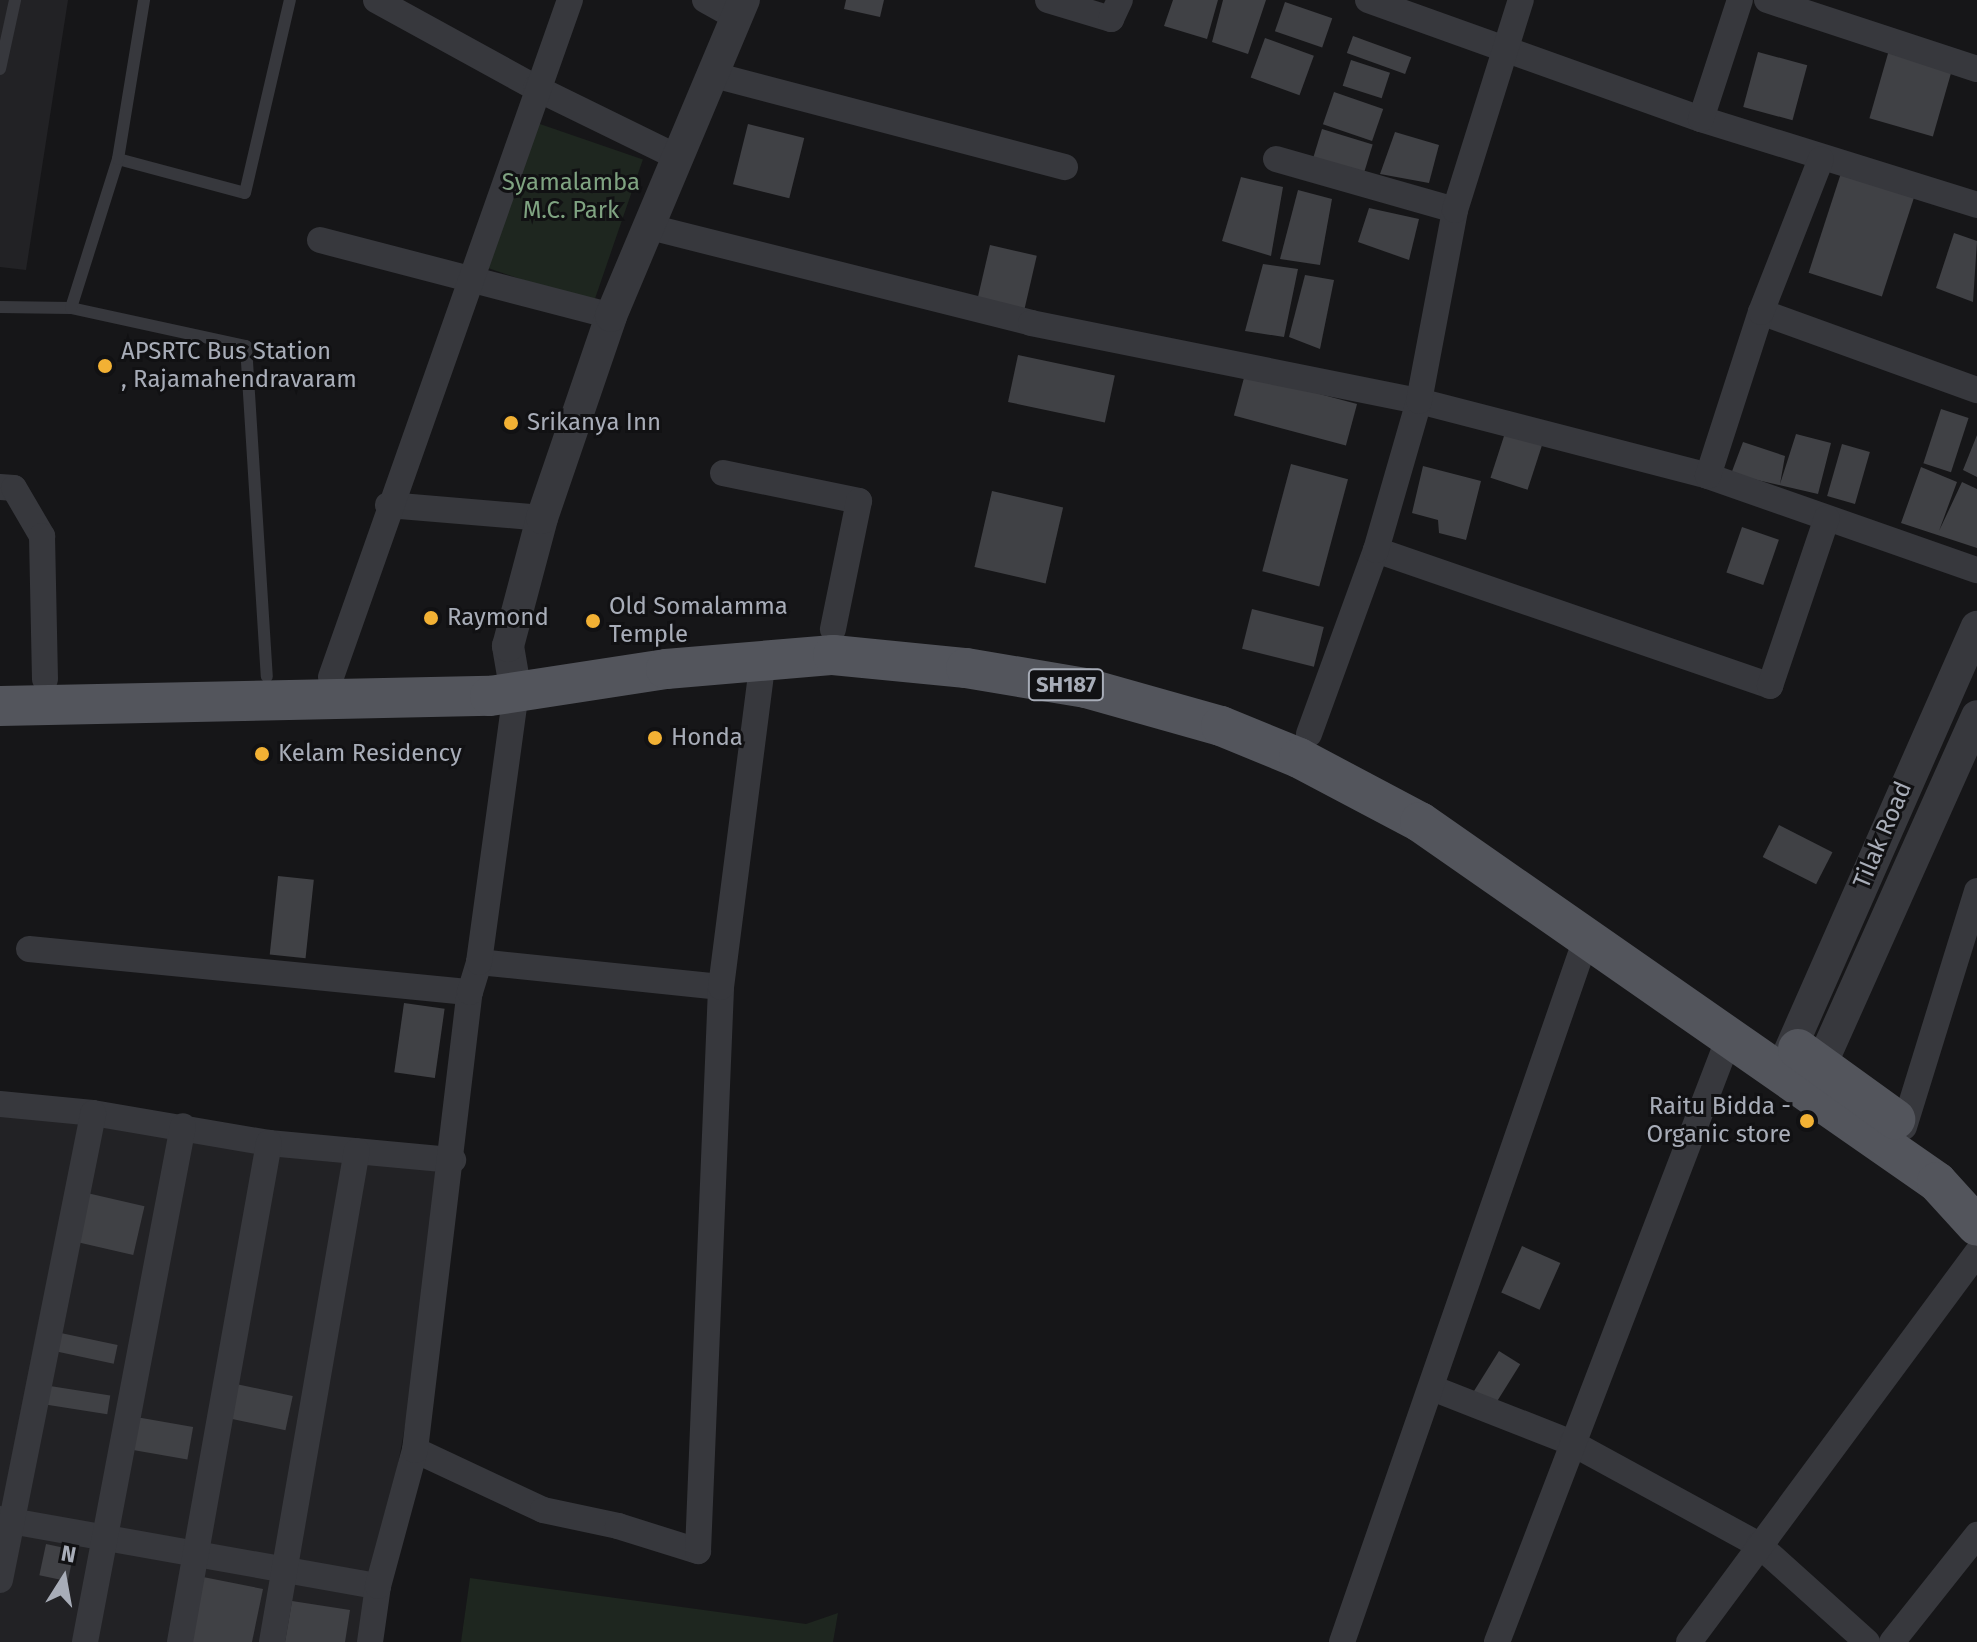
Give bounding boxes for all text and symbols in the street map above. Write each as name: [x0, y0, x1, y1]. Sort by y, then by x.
park label: Syamalamba M.C. Park: [502, 169, 640, 225]
place label: APSRTC Bus Station , Rajamahendravaram: [121, 338, 357, 394]
marker: APSRTC Bus Station , Rajamahendravaram: [96, 357, 114, 375]
place label: Srikanya Inn: [527, 409, 661, 437]
marker: Srikanya Inn: [502, 414, 520, 432]
place label: Old Somalamma Temple: [609, 593, 788, 649]
place label: Raymond: [447, 604, 549, 632]
marker: Raymond: [422, 609, 440, 627]
marker: Old Somalamma Temple: [584, 612, 602, 630]
road number: SH187: [1026, 667, 1106, 703]
place label: Honda: [671, 724, 743, 752]
marker: Honda: [646, 729, 664, 747]
place label: Kelam Residency: [278, 740, 462, 768]
marker: Kelam Residency: [253, 745, 271, 763]
street label: Tilak Road: [1848, 777, 1918, 893]
place label: Raitu Bidda - Organic store: [1647, 1093, 1791, 1149]
marker: Raitu Bidda - Organic store: [1798, 1112, 1816, 1130]
north arrow: [24, 1538, 104, 1618]
text: N: [59, 1539, 78, 1569]

